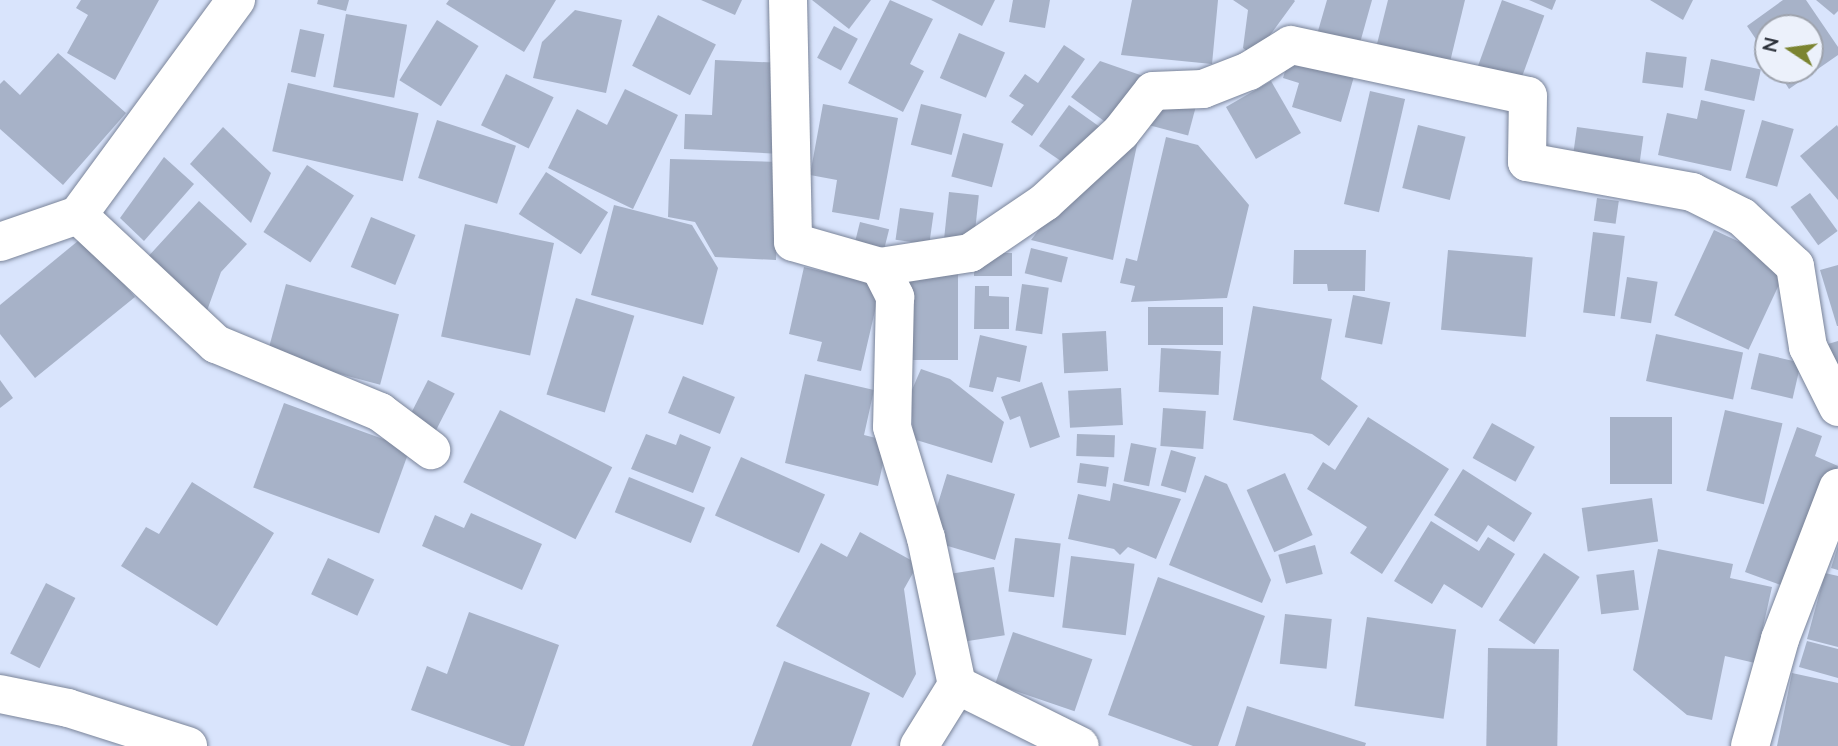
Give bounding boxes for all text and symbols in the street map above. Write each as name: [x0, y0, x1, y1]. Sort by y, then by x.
north arrow: [1754, 14, 1824, 84]
text: N: [1757, 35, 1783, 54]

